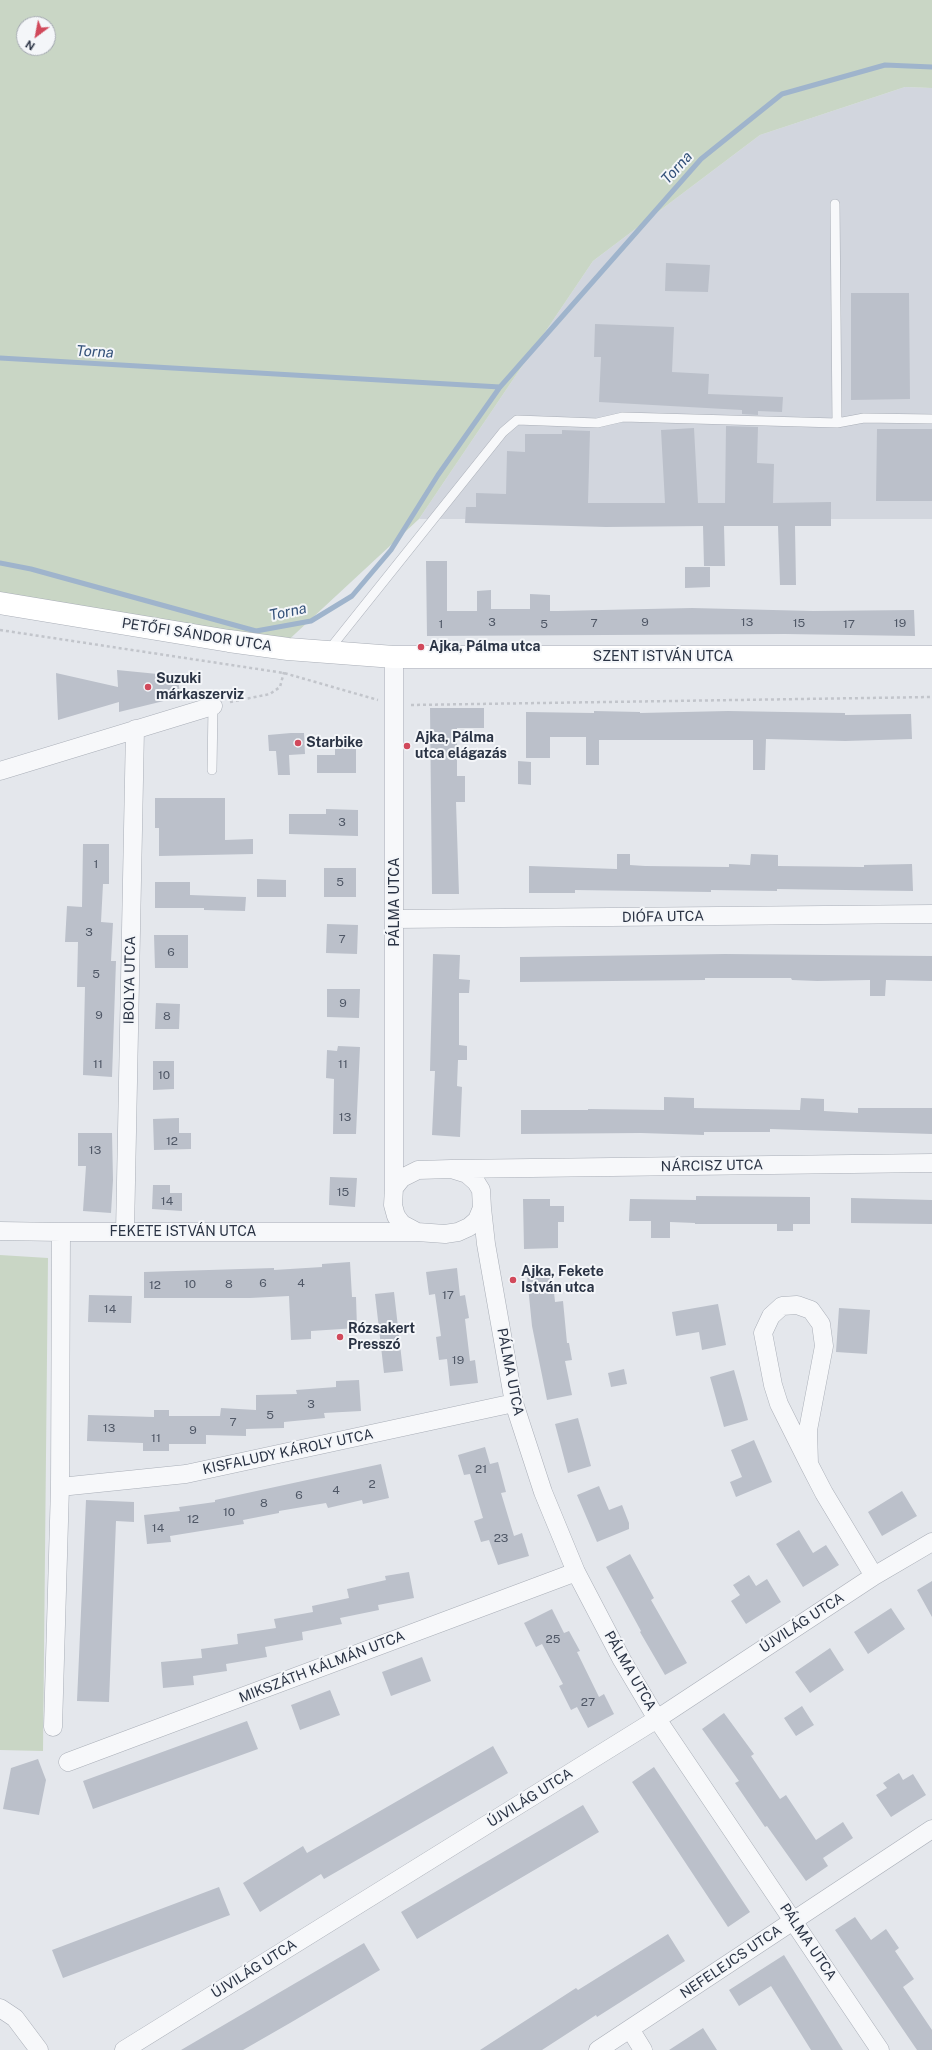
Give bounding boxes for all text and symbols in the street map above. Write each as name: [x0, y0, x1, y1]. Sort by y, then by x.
north arrow: [16, 16, 56, 56]
text: N: [23, 38, 37, 53]
water label: Torna: [658, 148, 696, 188]
water label: Torna: [76, 342, 114, 362]
water label: Torna: [268, 599, 308, 625]
street label: PETŐFI SÁNDOR UTCA: [121, 615, 273, 655]
house number: 3: [488, 615, 496, 629]
house number: 9: [641, 615, 649, 629]
house number: 13: [741, 615, 753, 629]
house number: 7: [590, 616, 598, 630]
house number: 15: [793, 616, 805, 630]
house number: 19: [894, 616, 906, 630]
house number: 1: [439, 617, 443, 631]
house number: 5: [540, 617, 548, 631]
house number: 17: [843, 617, 855, 631]
place label: Ajka, Pálma utca: [429, 639, 541, 655]
marker: Ajka, Pálma utca: [416, 642, 426, 652]
street label: SZENT ISTVÁN UTCA: [593, 649, 733, 665]
place label: Suzuki márkaszerviz: [156, 671, 244, 704]
marker: Suzuki márkaszerviz: [143, 682, 153, 692]
place label: Ajka, Pálma utca elágazás: [415, 730, 507, 762]
place label: Starbike: [306, 735, 363, 751]
marker: Starbike: [293, 738, 303, 748]
marker: Ajka, Pálma utca elágazás: [402, 741, 412, 751]
house number: 3: [338, 815, 346, 829]
house number: 1: [94, 857, 98, 871]
street label: PÁLMA UTCA: [387, 857, 403, 947]
house number: 5: [336, 875, 344, 889]
street label: DIÓFA UTCA: [622, 908, 704, 926]
house number: 3: [85, 925, 93, 939]
house number: 7: [338, 932, 346, 946]
street label: IBOLYA UTCA: [121, 936, 139, 1024]
house number: 6: [167, 945, 175, 959]
house number: 5: [92, 967, 100, 981]
house number: 9: [339, 996, 347, 1010]
house number: 9: [95, 1008, 103, 1022]
house number: 8: [163, 1009, 171, 1023]
house number: 11: [93, 1057, 103, 1071]
house number: 11: [338, 1057, 348, 1071]
house number: 10: [158, 1068, 170, 1082]
house number: 13: [339, 1110, 351, 1124]
house number: 12: [166, 1134, 178, 1148]
house number: 13: [89, 1143, 101, 1157]
street label: NÁRCISZ UTCA: [661, 1157, 763, 1175]
house number: 15: [337, 1185, 349, 1199]
house number: 14: [161, 1194, 173, 1208]
street label: FEKETE ISTVÁN UTCA: [109, 1224, 257, 1240]
place label: Ajka, Fekete István utca: [521, 1264, 604, 1296]
marker: Ajka, Fekete István utca: [508, 1275, 518, 1285]
house number: 6: [259, 1276, 267, 1290]
house number: 4: [297, 1276, 305, 1290]
house number: 10: [184, 1277, 196, 1291]
house number: 8: [225, 1277, 233, 1291]
house number: 12: [149, 1278, 161, 1292]
house number: 17: [442, 1288, 454, 1302]
house number: 14: [104, 1302, 116, 1316]
place label: Rózsakert Presszó: [348, 1321, 415, 1354]
street label: PÁLMA UTCA: [493, 1327, 527, 1417]
marker: Rózsakert Presszó: [335, 1332, 345, 1342]
house number: 19: [452, 1353, 464, 1367]
house number: 3: [307, 1397, 315, 1411]
house number: 5: [266, 1408, 274, 1422]
house number: 7: [229, 1415, 237, 1429]
house number: 13: [103, 1421, 115, 1435]
house number: 9: [189, 1423, 197, 1437]
street label: KISFALUDY KÁROLY UTCA: [201, 1426, 375, 1478]
house number: 11: [151, 1431, 161, 1445]
house number: 21: [475, 1462, 487, 1476]
house number: 2: [368, 1477, 376, 1491]
house number: 4: [332, 1483, 340, 1497]
house number: 6: [295, 1488, 303, 1502]
house number: 8: [260, 1496, 268, 1510]
house number: 10: [223, 1505, 235, 1519]
house number: 12: [187, 1512, 199, 1526]
house number: 14: [152, 1521, 164, 1535]
house number: 23: [494, 1531, 508, 1545]
street label: ÚJVILÁG UTCA: [757, 1589, 847, 1657]
street label: MIKSZÁTH KÁLMÁN UTCA: [237, 1628, 407, 1706]
street label: PÁLMA UTCA: [600, 1628, 660, 1714]
house number: 25: [546, 1632, 560, 1646]
house number: 27: [581, 1695, 595, 1709]
street label: ÚJVILÁG UTCA: [484, 1765, 576, 1831]
street label: PÁLMA UTCA: [776, 1900, 840, 1984]
street label: NEFELEJCS UTCA: [677, 1922, 785, 2002]
street label: ÚJVILÁG UTCA: [208, 1936, 300, 2002]

